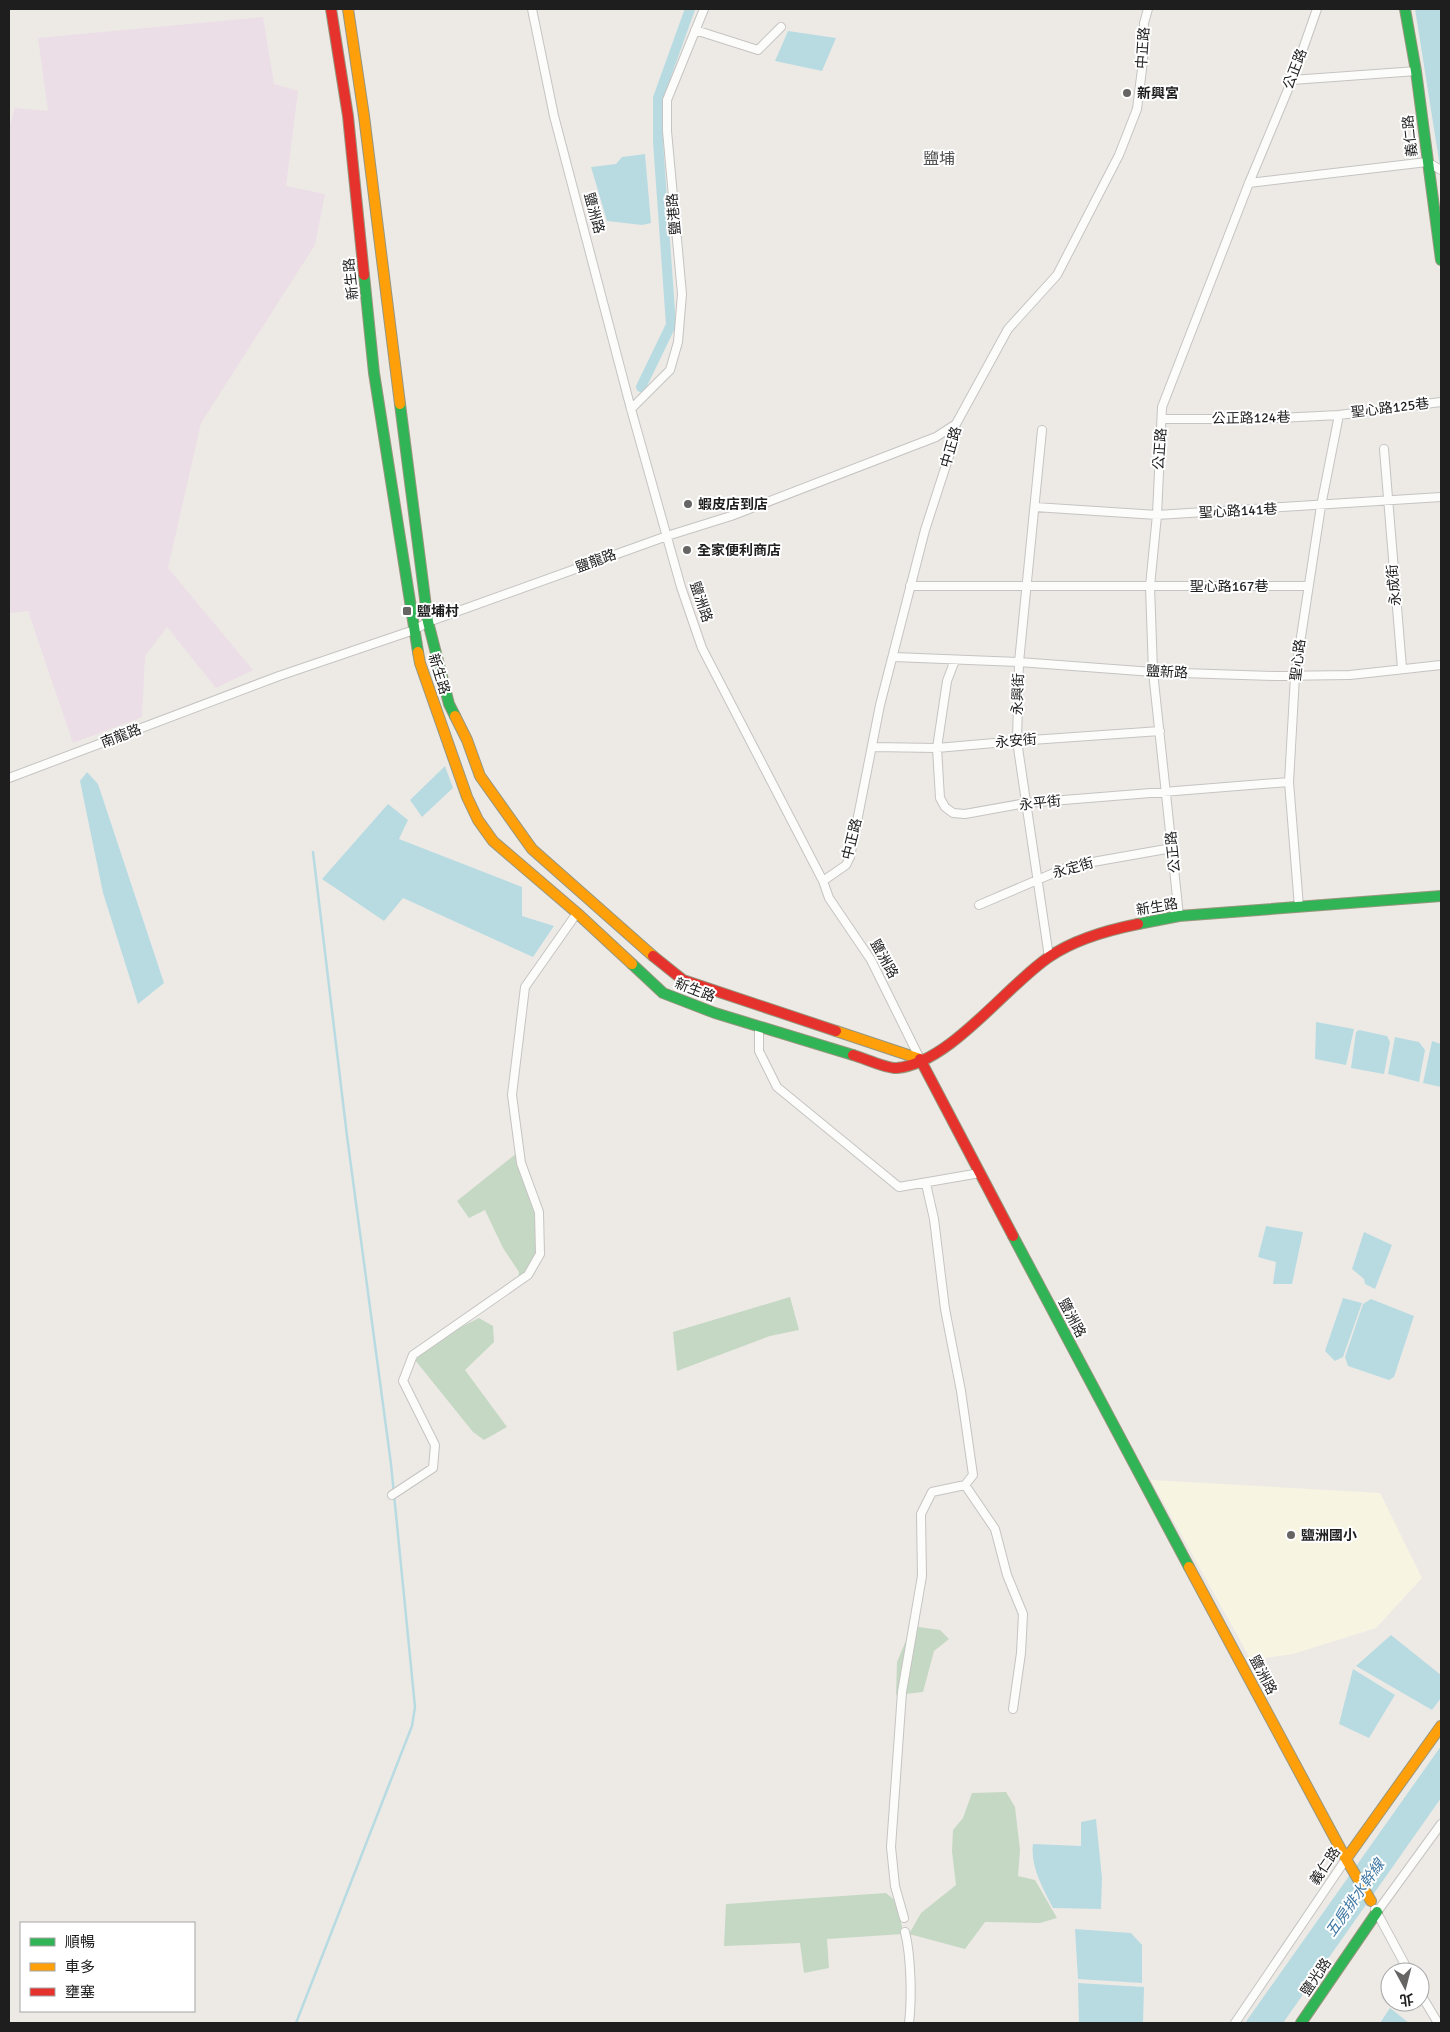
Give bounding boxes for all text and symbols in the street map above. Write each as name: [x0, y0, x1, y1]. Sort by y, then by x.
street label: 中正路: [1133, 26, 1153, 70]
street label: 公正路: [1280, 46, 1310, 92]
place label: 新興宮: [1137, 85, 1179, 102]
marker: 新興宮: [1121, 87, 1133, 99]
street label: 義仁路: [1399, 114, 1421, 158]
district label: 鹽埔: [923, 149, 955, 169]
street label: 鹽洲路: [580, 191, 608, 235]
street label: 鹽港路: [664, 192, 684, 236]
street label: 新生路: [340, 257, 362, 301]
street label: 聖心路125巷: [1350, 395, 1430, 421]
street label: 公正路124巷: [1212, 409, 1290, 427]
street label: 中正路: [937, 424, 965, 470]
street label: 公正路: [1150, 427, 1170, 471]
place label: 蝦皮店到店: [698, 496, 768, 513]
marker: 蝦皮店到店: [682, 498, 694, 510]
street label: 聖心路141巷: [1198, 500, 1278, 522]
place label: 全家便利商店: [697, 542, 781, 559]
marker: 全家便利商店: [681, 544, 693, 556]
street label: 鹽龍路: [573, 546, 619, 576]
street label: 永成街: [1384, 563, 1404, 607]
street label: 聖心路167巷: [1190, 578, 1268, 595]
street label: 鹽洲路: [686, 579, 716, 625]
place label: 鹽埔村: [417, 603, 459, 620]
marker: 鹽埔村: [401, 605, 413, 617]
street label: 聖心路: [1287, 638, 1309, 682]
street label: 新生路: [425, 651, 453, 697]
street label: 鹽新路: [1146, 662, 1188, 682]
street label: 永興街: [1009, 673, 1027, 715]
street label: 南龍路: [98, 721, 144, 751]
street label: 永安街: [994, 731, 1038, 751]
street label: 永平街: [1018, 792, 1062, 814]
street label: 中正路: [839, 817, 865, 861]
street label: 公正路: [1162, 830, 1184, 874]
street label: 永定街: [1050, 854, 1096, 882]
street label: 新生路: [1135, 895, 1179, 919]
street label: 鹽洲路: [866, 937, 902, 981]
street label: 新生路: [672, 975, 718, 1005]
street label: 鹽洲路: [1055, 1295, 1089, 1341]
place label: 鹽洲國小: [1301, 1527, 1357, 1544]
marker: 鹽洲國小: [1285, 1529, 1297, 1541]
street label: 鹽洲路: [1246, 1652, 1280, 1698]
street label: 義仁路: [1306, 1844, 1344, 1888]
water label: 五房排水幹線: [1322, 1854, 1389, 1940]
legend: [20, 1922, 195, 2012]
text: 順暢: [65, 1933, 95, 1951]
street label: 鹽光路: [1297, 1955, 1335, 1999]
text: 車多: [65, 1958, 95, 1976]
north arrow: [1380, 1962, 1430, 2012]
text: 壅塞: [65, 1983, 95, 2001]
text: 北: [1399, 1990, 1415, 2009]

